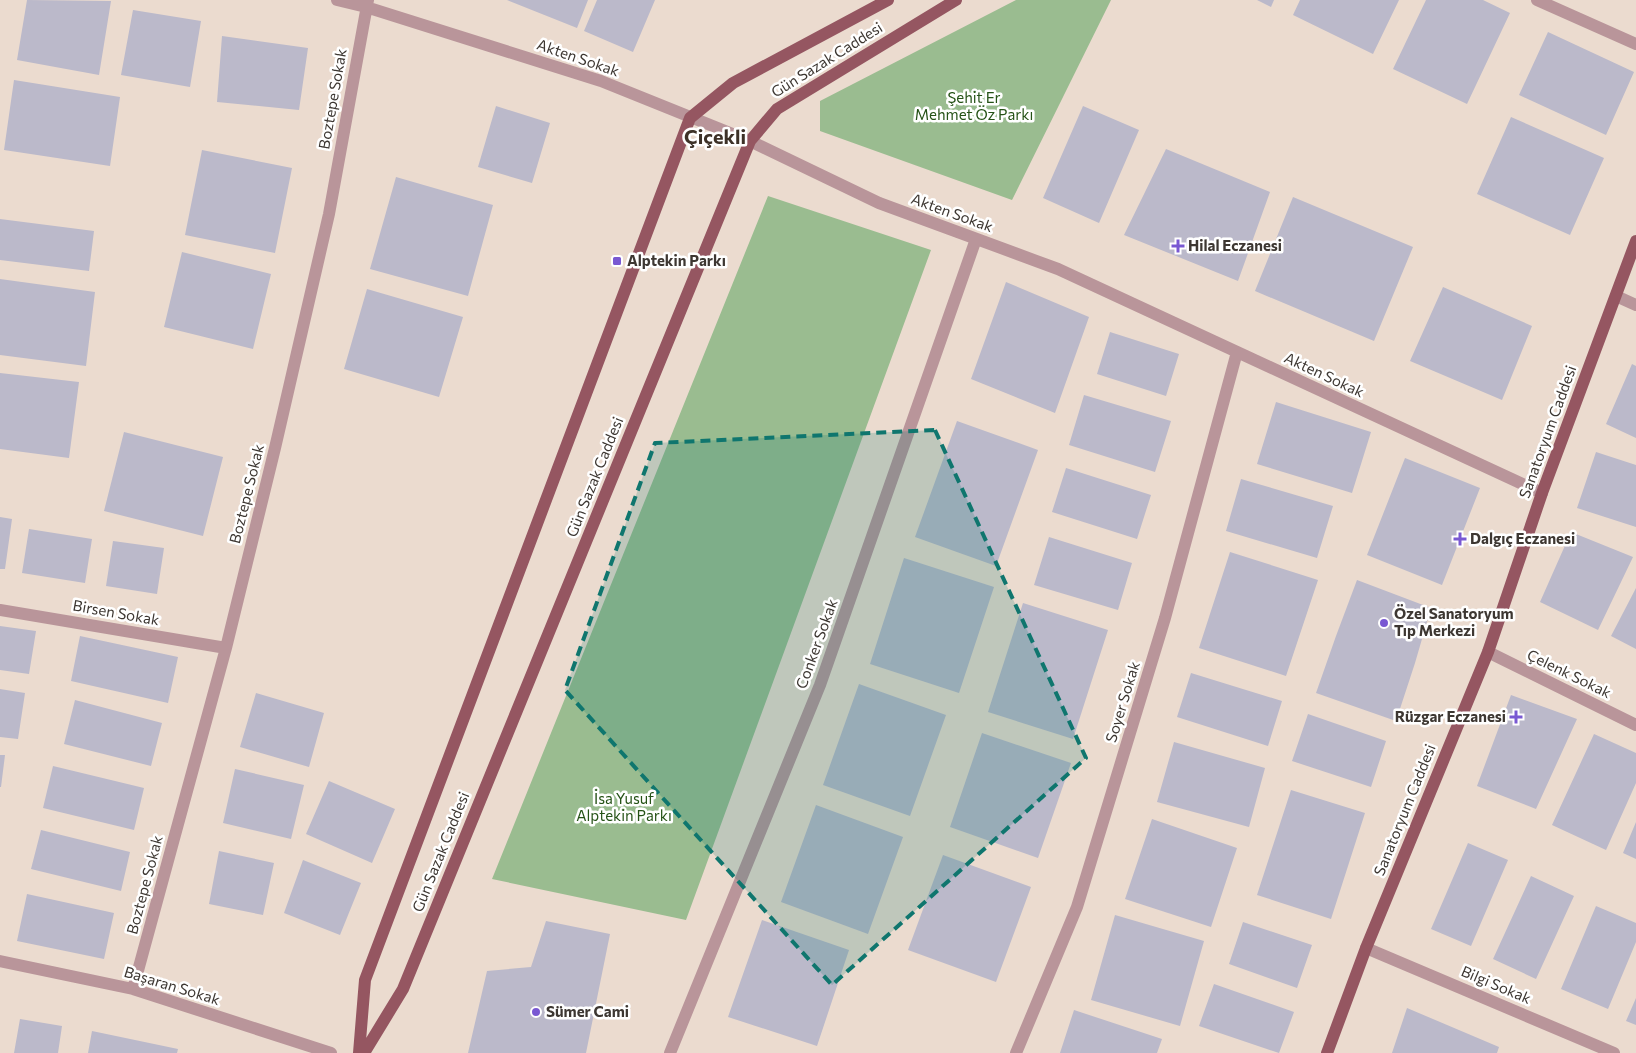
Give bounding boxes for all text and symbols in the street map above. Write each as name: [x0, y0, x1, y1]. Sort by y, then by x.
street label: Gün Sazak Caddesi: [767, 18, 885, 101]
street label: Akten Sokak: [535, 35, 622, 80]
street label: Boztepe Sokak: [314, 47, 350, 150]
park label: Şehit Er Mehmet Öz Parkı: [915, 88, 1033, 123]
district label: Çiçekli: [684, 124, 746, 148]
street label: Akten Sokak: [909, 189, 996, 235]
place label: Hilal Eczanesi: [1188, 236, 1282, 254]
marker: Hilal Eczanesi: [1172, 240, 1184, 252]
place label: Alptekin Parkı: [627, 251, 726, 269]
marker: Alptekin Parkı: [611, 255, 623, 267]
street label: Akten Sokak: [1282, 348, 1367, 400]
street label: Sanatoryum Caddesi: [1515, 363, 1579, 501]
street label: Gün Sazak Caddesi: [562, 414, 626, 539]
street label: Boztepe Sokak: [225, 442, 267, 545]
place label: Dalgıç Eczanesi: [1470, 529, 1575, 547]
marker: Dalgıç Eczanesi: [1454, 533, 1466, 545]
street label: Birsen Sokak: [72, 596, 161, 628]
street label: Conker Sokak: [791, 596, 841, 691]
place label: Özel Sanatoryum Tıp Merkezi: [1394, 604, 1514, 639]
marker: Özel Sanatoryum Tıp Merkezi: [1378, 617, 1390, 629]
street label: Çelenk Sokak: [1524, 645, 1614, 701]
street label: Soyer Sokak: [1101, 659, 1143, 744]
place label: Rüzgar Eczanesi: [1395, 707, 1506, 725]
marker: Rüzgar Eczanesi: [1510, 711, 1522, 723]
street label: Sanatoryum Caddesi: [1369, 741, 1439, 878]
street label: Gün Sazak Caddesi: [408, 789, 472, 914]
park label: İsa Yusuf Alptekin Parkı: [576, 789, 672, 824]
street label: Boztepe Sokak: [122, 833, 166, 936]
street label: Bilgi Sokak: [1459, 961, 1534, 1007]
street label: Başaran Sokak: [122, 962, 222, 1008]
place label: Sümer Cami: [546, 1002, 629, 1020]
marker: Sümer Cami: [530, 1006, 542, 1018]

